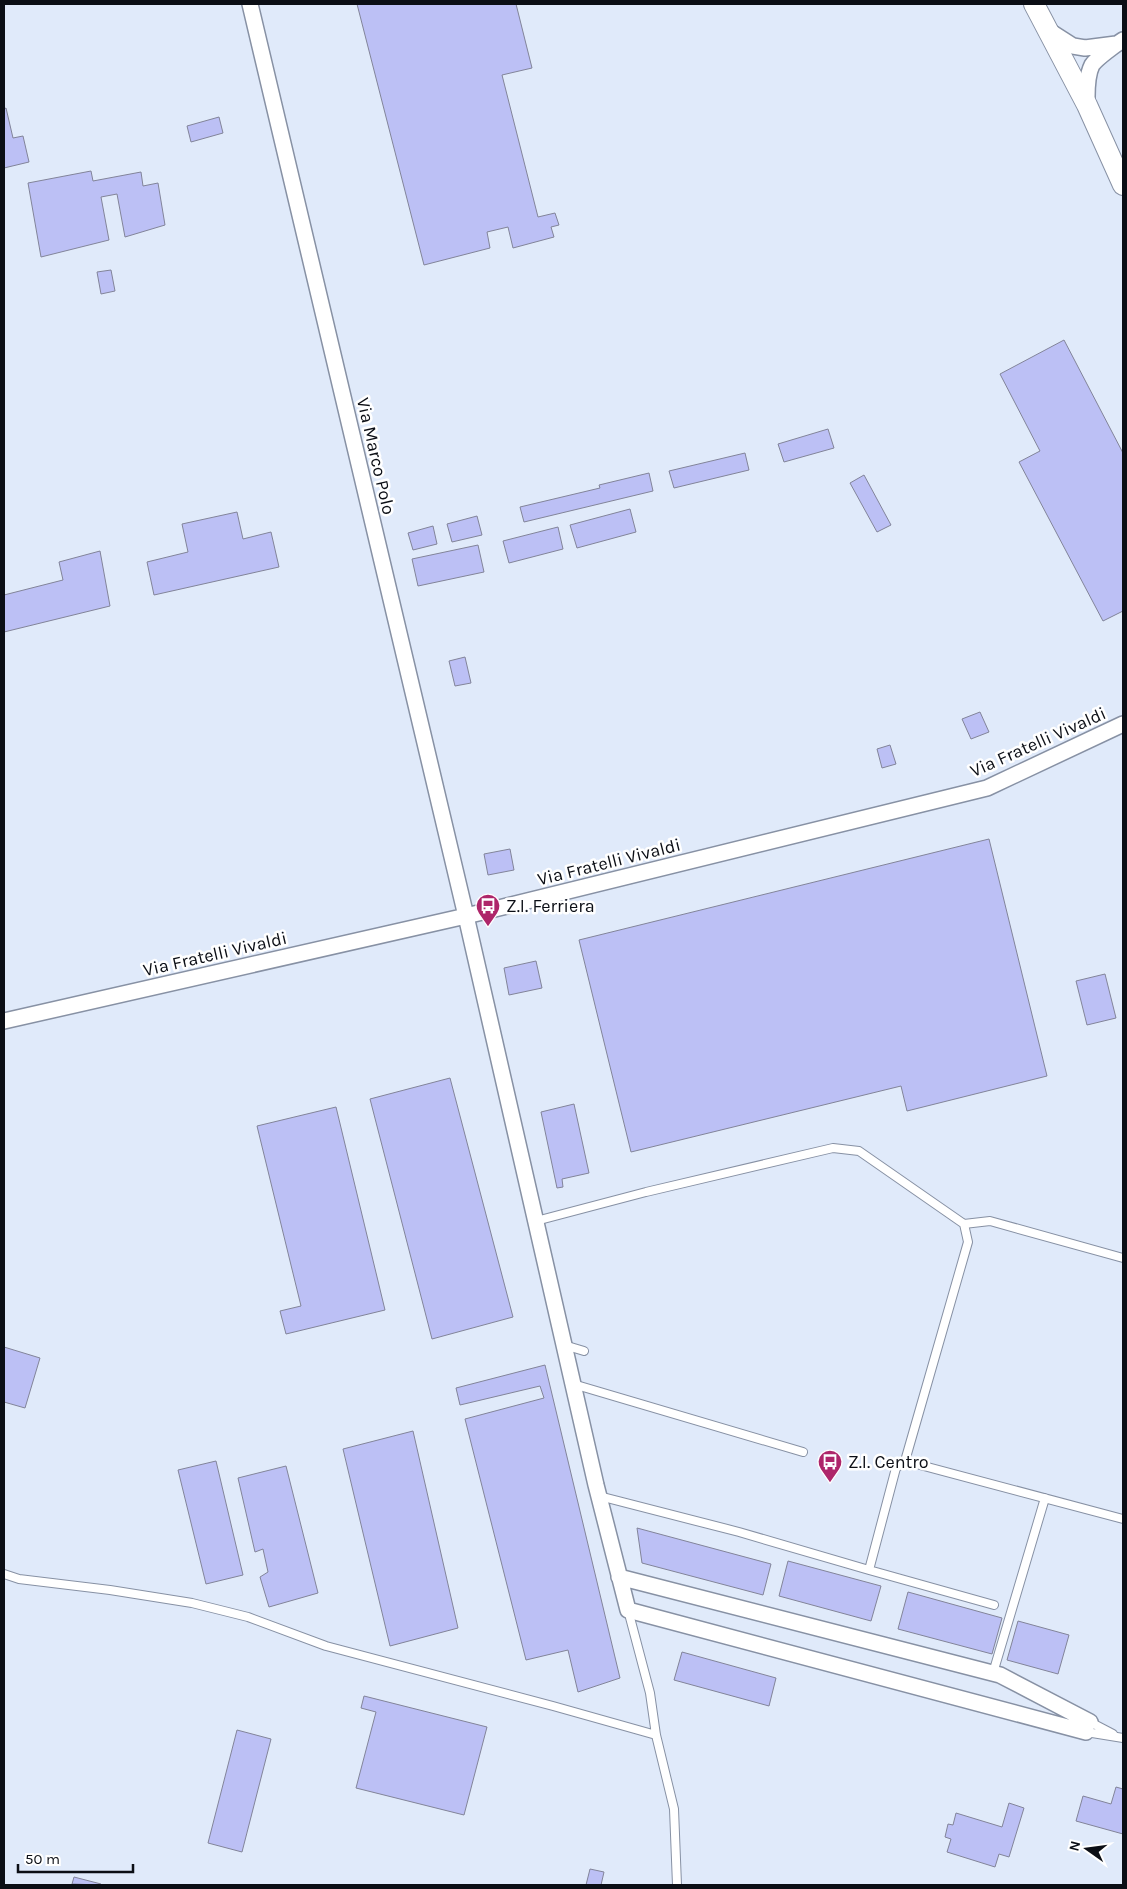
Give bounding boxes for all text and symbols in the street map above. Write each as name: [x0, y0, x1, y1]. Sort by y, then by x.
street label: Via Marco Polo: [352, 395, 400, 517]
street label: Via Fratelli Vivaldi: [966, 702, 1110, 782]
street label: Via Fratelli Vivaldi: [535, 834, 683, 890]
bus stop icon: Z.I. Ferriera: [475, 893, 501, 927]
place label: Z.I. Ferriera: [506, 895, 595, 917]
street label: Via Fratelli Vivaldi: [141, 927, 289, 981]
bus stop icon: Z.I. Centro: [817, 1449, 843, 1483]
place label: Z.I. Centro: [848, 1451, 929, 1473]
north arrow: [1062, 1824, 1112, 1874]
text: N: [1065, 1839, 1084, 1853]
scale bar: [18, 1842, 132, 1874]
text: 50 m: [25, 1850, 60, 1868]

